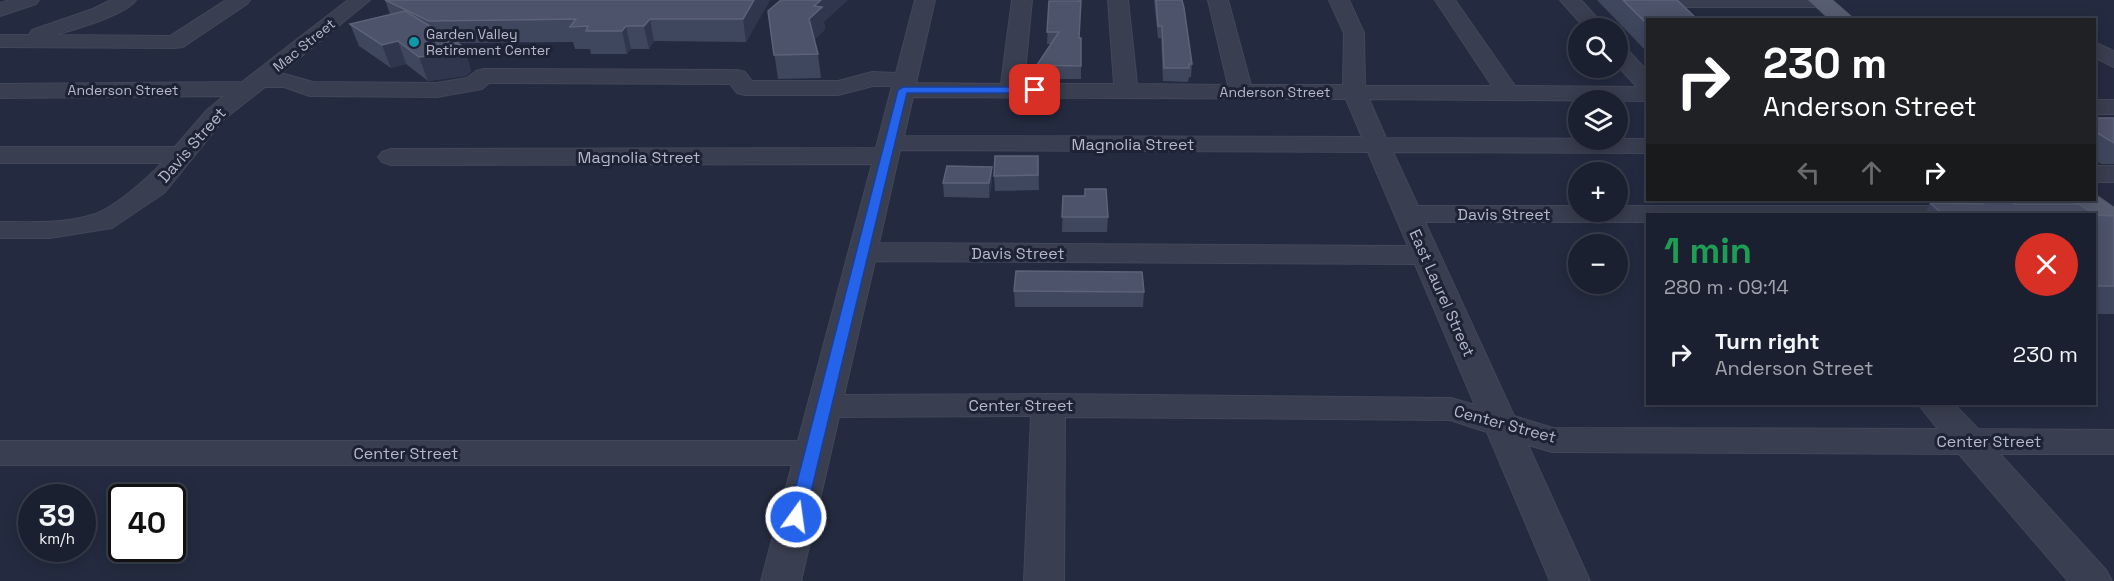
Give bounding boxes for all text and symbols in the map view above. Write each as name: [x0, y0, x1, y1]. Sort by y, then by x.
street label: Mac Street: [269, 14, 339, 76]
map controls: [1568, 18, 1628, 294]
button: search: [1568, 18, 1628, 78]
place label: Garden Valley Retirement Center: [426, 25, 550, 59]
marker: Garden Valley Retirement Center: [407, 35, 421, 49]
text: 230 m: [1763, 37, 1887, 90]
icon: right: [1664, 42, 1742, 120]
pin: [1009, 64, 1060, 115]
icon: arrive: [1018, 73, 1051, 106]
street label: Anderson Street: [68, 81, 178, 99]
street label: Anderson Street: [1220, 83, 1330, 101]
text: Anderson Street: [1763, 89, 1977, 124]
button: layers: [1568, 90, 1628, 150]
street label: Davis Street: [153, 103, 231, 187]
street label: Magnolia Street: [1072, 134, 1194, 155]
street label: Magnolia Street: [578, 147, 700, 168]
icon: left: [1792, 156, 1825, 189]
icon: ahead: [1855, 156, 1888, 189]
icon: right: [1918, 156, 1951, 189]
button: +: [1568, 162, 1628, 222]
street label: Davis Street: [1457, 204, 1551, 225]
street label: East Laurel Street: [1404, 226, 1480, 360]
text: 1 min: [1664, 228, 1752, 274]
button: close: [2015, 233, 2078, 296]
button: −: [1568, 234, 1628, 294]
street label: Davis Street: [971, 243, 1065, 264]
text: 280 m · 09:14: [1664, 274, 1789, 300]
text: Turn right: [1715, 327, 1820, 355]
icon: right: [1664, 338, 1697, 371]
text: 230 m: [2013, 340, 2078, 368]
text: Anderson Street: [1715, 355, 1873, 381]
street label: Center Street: [969, 395, 1073, 416]
street label: Center Street: [1452, 400, 1558, 448]
street label: Center Street: [1937, 431, 2041, 452]
street label: Center Street: [354, 443, 458, 464]
speed limit sign: 40: [108, 484, 186, 562]
position arrow: [764, 485, 828, 549]
text: 39: [39, 496, 75, 535]
text: km/h: [39, 529, 75, 548]

